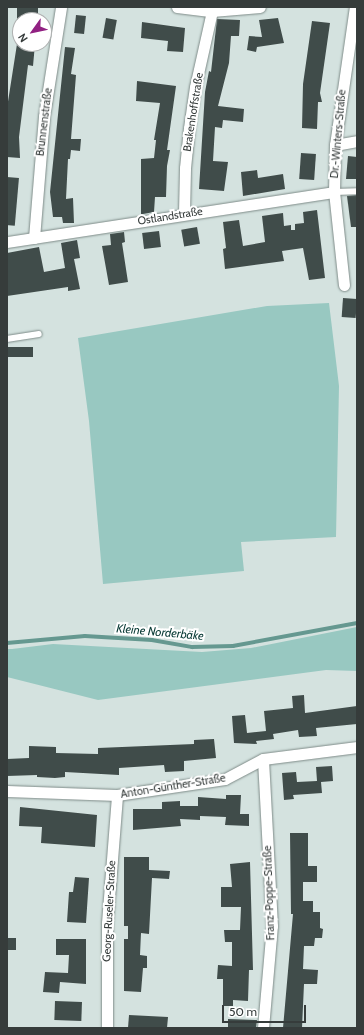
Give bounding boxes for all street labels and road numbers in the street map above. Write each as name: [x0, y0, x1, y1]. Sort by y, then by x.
street label: Brakenhoffstraße: [180, 72, 206, 152]
street label: Brunnenstraße: [33, 87, 55, 157]
street label: Dr.-Winters-Straße: [328, 89, 348, 179]
street label: Ostlandstraße: [137, 204, 203, 228]
street label: Anton-Günther-Straße: [120, 771, 226, 801]
street label: Franz-Poppe-Straße: [261, 845, 277, 941]
street label: Georg-Ruseler-Straße: [100, 860, 118, 962]

